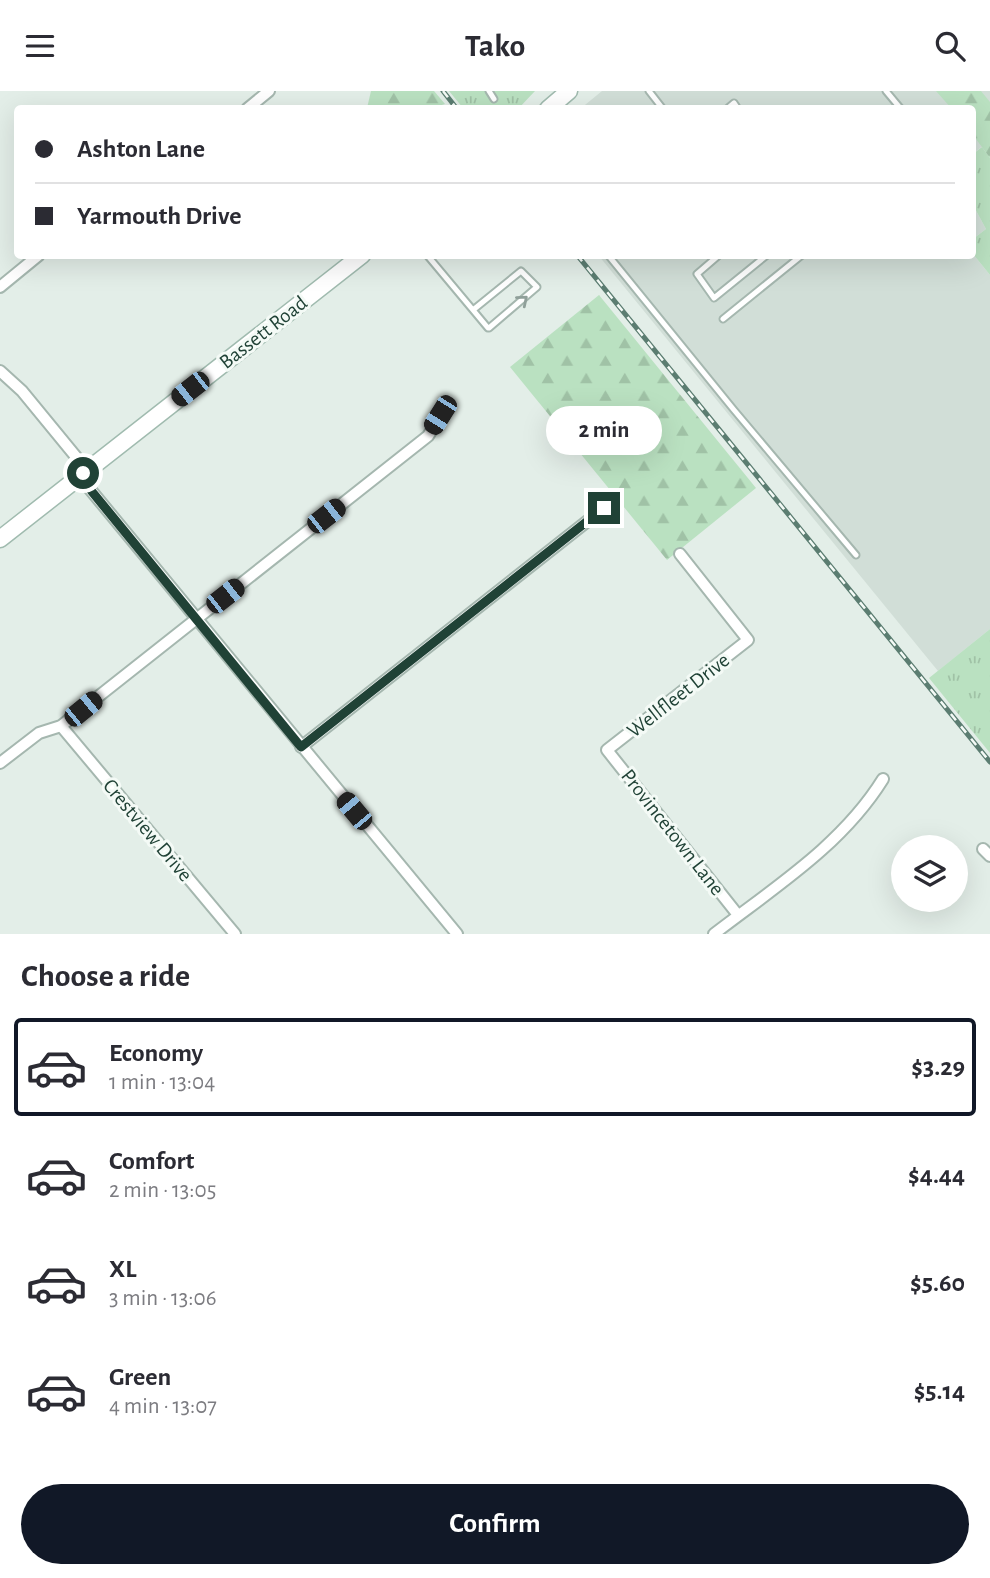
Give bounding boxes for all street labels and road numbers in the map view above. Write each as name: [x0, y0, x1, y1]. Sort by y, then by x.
street label: Bassett Road: [216, 292, 311, 373]
street label: Wellfleet Drive: [623, 649, 733, 742]
street label: Provincetown Lane: [617, 765, 728, 899]
street label: Crestview Drive: [99, 775, 196, 885]

